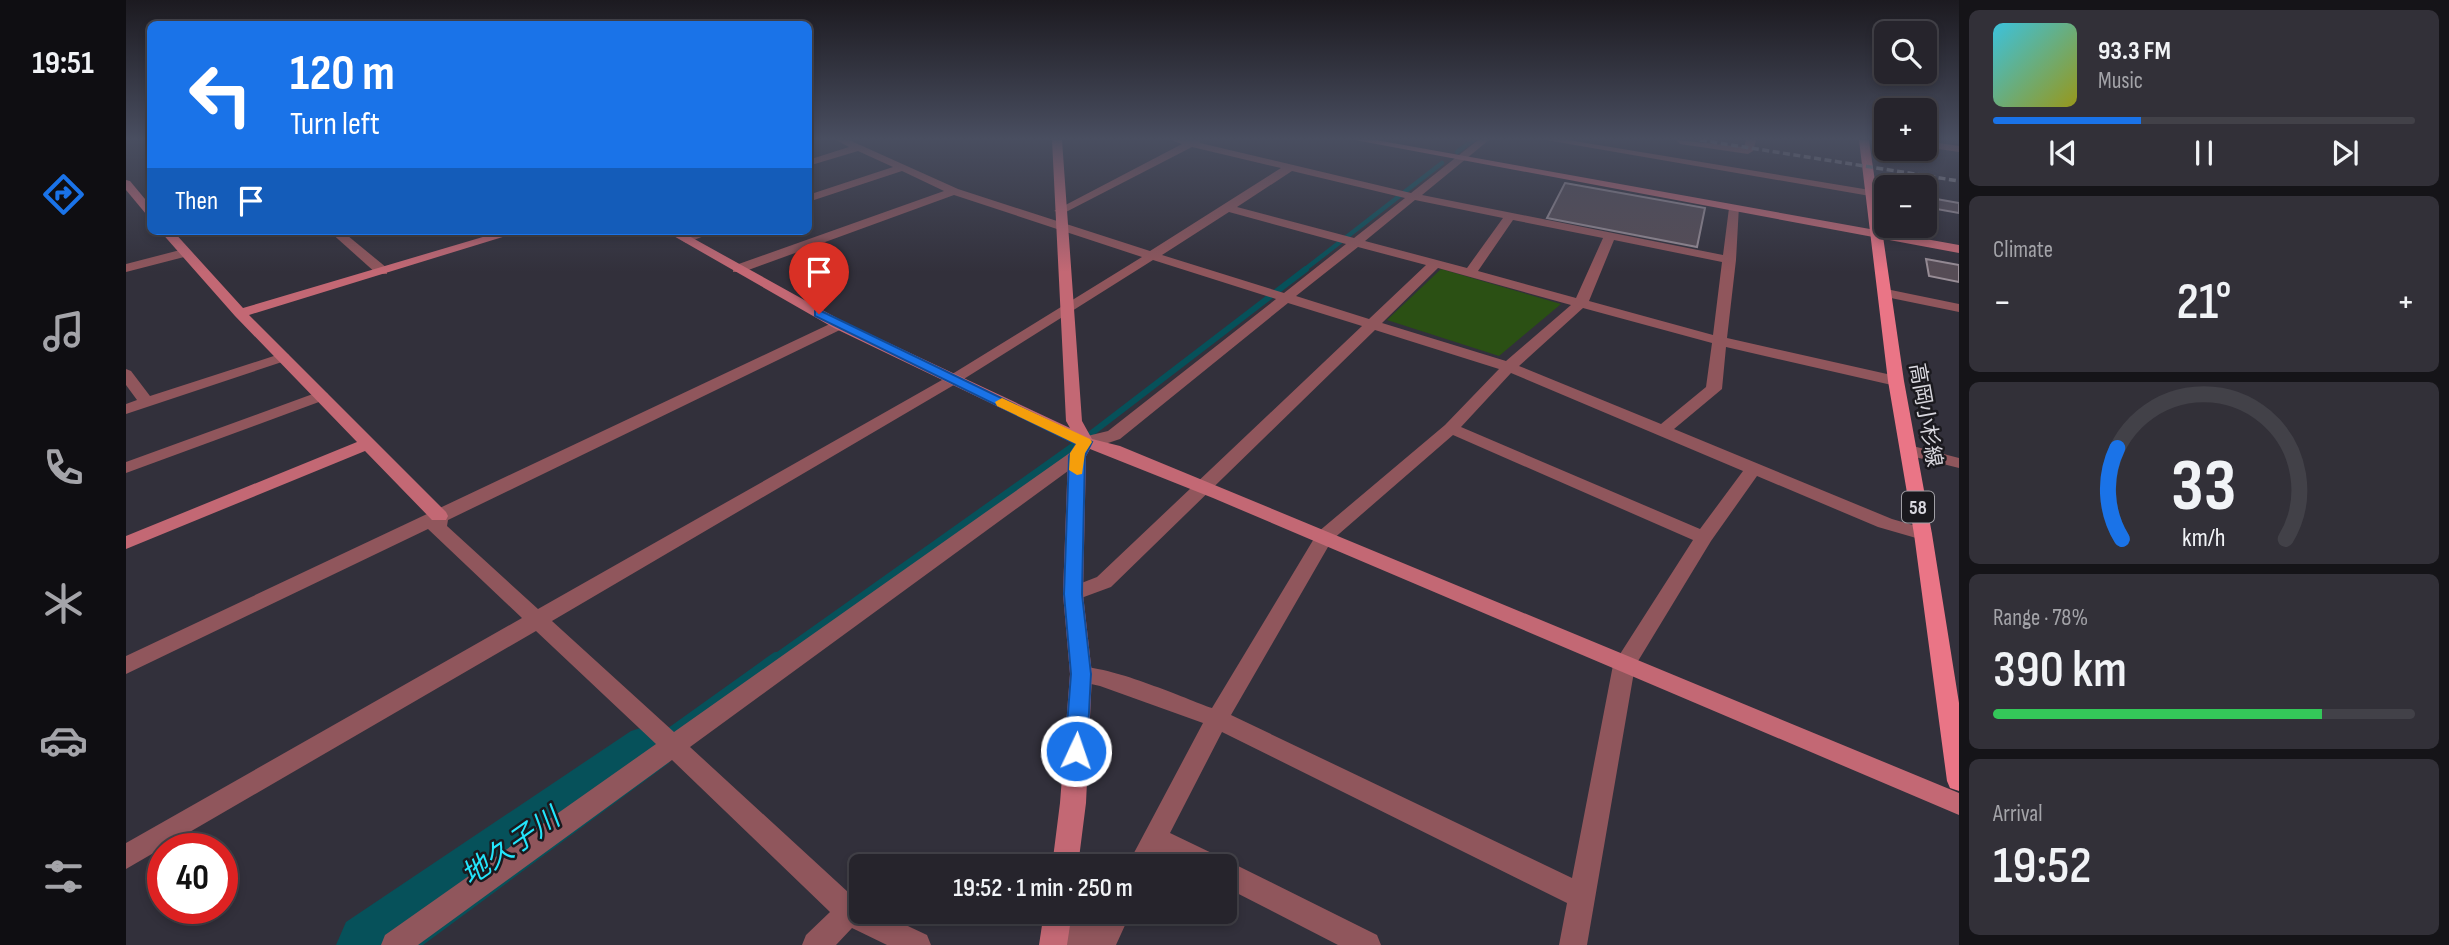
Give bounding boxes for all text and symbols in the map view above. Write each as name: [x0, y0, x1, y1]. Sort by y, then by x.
map controls: [1874, 21, 1937, 238]
button: search: [1874, 21, 1937, 84]
text: 93.3 FM: [2098, 36, 2171, 67]
text: 19:51: [32, 44, 94, 83]
text: 120 m: [290, 45, 395, 104]
icon: left: [175, 49, 266, 140]
text: Music: [2098, 67, 2143, 95]
button: +: [1874, 98, 1937, 161]
text: Turn left: [290, 105, 380, 144]
icon: previous: [2044, 134, 2082, 172]
icon: pause: [2185, 134, 2223, 172]
icon: next: [2326, 134, 2364, 172]
icon: directions: [39, 170, 88, 219]
button: −: [1874, 175, 1937, 238]
icon: arrive: [232, 182, 270, 220]
text: Then: [175, 186, 218, 217]
text: Climate: [1993, 236, 2053, 264]
pin: [789, 242, 849, 314]
icon: arrive: [800, 253, 838, 291]
text: 21°: [2177, 271, 2231, 334]
text: −: [1993, 280, 2012, 325]
text: +: [2396, 280, 2415, 325]
icon: music: [39, 307, 88, 356]
street label: 高岡小杉線: [1904, 361, 1947, 469]
icon: phone: [39, 443, 88, 492]
text: 33: [2171, 443, 2237, 531]
road number: 58: [1902, 492, 1934, 522]
text: km/h: [2182, 522, 2226, 553]
icon: climate: [39, 579, 88, 628]
text: Range · 78%: [1993, 604, 2088, 632]
text: 390 km: [1993, 639, 2127, 702]
position arrow: [1039, 714, 1113, 788]
icon: car: [39, 716, 88, 765]
water label: 地久子川: [456, 800, 569, 893]
text: Arrival: [1993, 800, 2042, 828]
speed limit sign: 40: [147, 833, 238, 924]
text: 19:52: [1993, 835, 2092, 898]
icon: filters: [39, 852, 88, 901]
text: 19:52 · 1 min · 250 m: [953, 873, 1133, 904]

